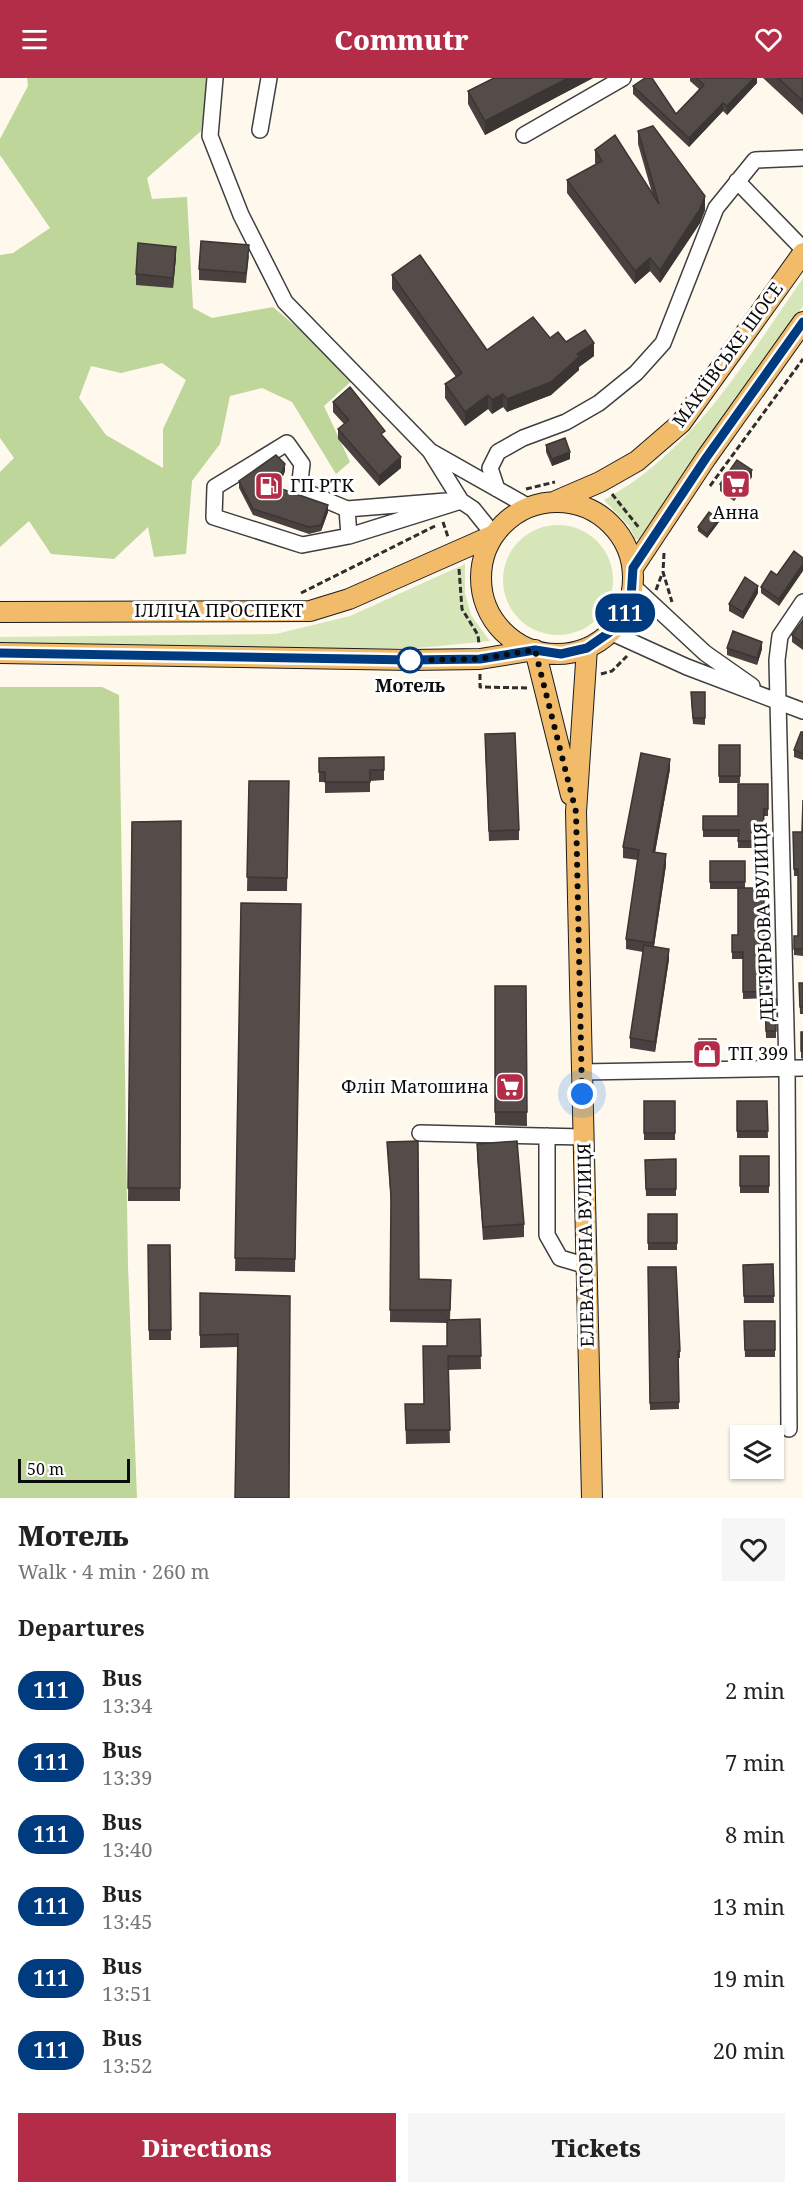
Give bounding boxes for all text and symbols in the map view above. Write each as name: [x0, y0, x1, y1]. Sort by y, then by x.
text: Commutr: [334, 21, 469, 58]
icon: menu: [18, 23, 51, 56]
icon: heart: [752, 23, 785, 56]
street label: МАКІЇВСЬКЕ ШОСЕ: [666, 277, 788, 432]
supermarket icon: Анна: [720, 468, 752, 500]
fuel station icon: ГП РТК: [253, 470, 285, 502]
place label: ГП РТК: [290, 473, 354, 497]
place label: Анна: [712, 500, 760, 524]
line badge: 111: [590, 594, 660, 632]
street label: ІЛЛІЧА ПРОСПЕКТ: [134, 598, 304, 622]
text: 111: [607, 599, 643, 627]
marker: Мотель: [397, 647, 423, 673]
place label: Мотель: [375, 673, 445, 697]
street label: ДЕГТЯРЬОВА ВУЛИЦЯ: [748, 822, 778, 1022]
shop icon: ТП 399: [691, 1038, 723, 1070]
place label: ТП 399: [728, 1041, 788, 1065]
supermarket icon: Фліп Матошина: [494, 1071, 526, 1103]
place label: Фліп Матошина: [341, 1074, 489, 1098]
your location: [567, 1079, 597, 1109]
street label: ЕЛЕВАТОРНА ВУЛИЦЯ: [571, 1142, 599, 1348]
map controls: [730, 1425, 784, 1479]
button: layers: [730, 1425, 784, 1479]
scale bar: [18, 1456, 130, 1484]
text: 50 m: [27, 1458, 64, 1480]
text: Мотель: [18, 1516, 129, 1554]
button: heart: [722, 1518, 785, 1581]
text: Walk · 4 min · 260 m: [18, 1558, 210, 1585]
text: Departures: [18, 1612, 145, 1642]
text: Bus: [102, 1662, 142, 1692]
text: 2 min: [725, 1675, 785, 1705]
text: 111: [33, 1676, 69, 1704]
text: 13:34: [102, 1692, 152, 1719]
text: Bus: [102, 1734, 142, 1764]
text: 7 min: [725, 1747, 785, 1777]
text: 111: [33, 1748, 69, 1776]
text: 13:39: [102, 1764, 152, 1791]
text: Bus: [102, 1806, 142, 1836]
text: 8 min: [725, 1819, 785, 1849]
text: 111: [33, 1820, 69, 1848]
text: 13:40: [102, 1836, 152, 1863]
text: Bus: [102, 1878, 142, 1908]
text: 13 min: [713, 1891, 785, 1921]
text: 111: [33, 1892, 69, 1920]
text: 13:45: [102, 1908, 152, 1935]
text: Bus: [102, 1950, 142, 1980]
text: 19 min: [713, 1963, 785, 1993]
text: 111: [33, 1964, 69, 1992]
text: 13:51: [102, 1980, 152, 2007]
text: Bus: [102, 2022, 142, 2052]
text: 20 min: [713, 2035, 785, 2065]
text: 111: [33, 2036, 69, 2064]
text: 13:52: [102, 2052, 152, 2079]
button: Directions: [18, 2113, 396, 2182]
button: Tickets: [408, 2113, 785, 2182]

